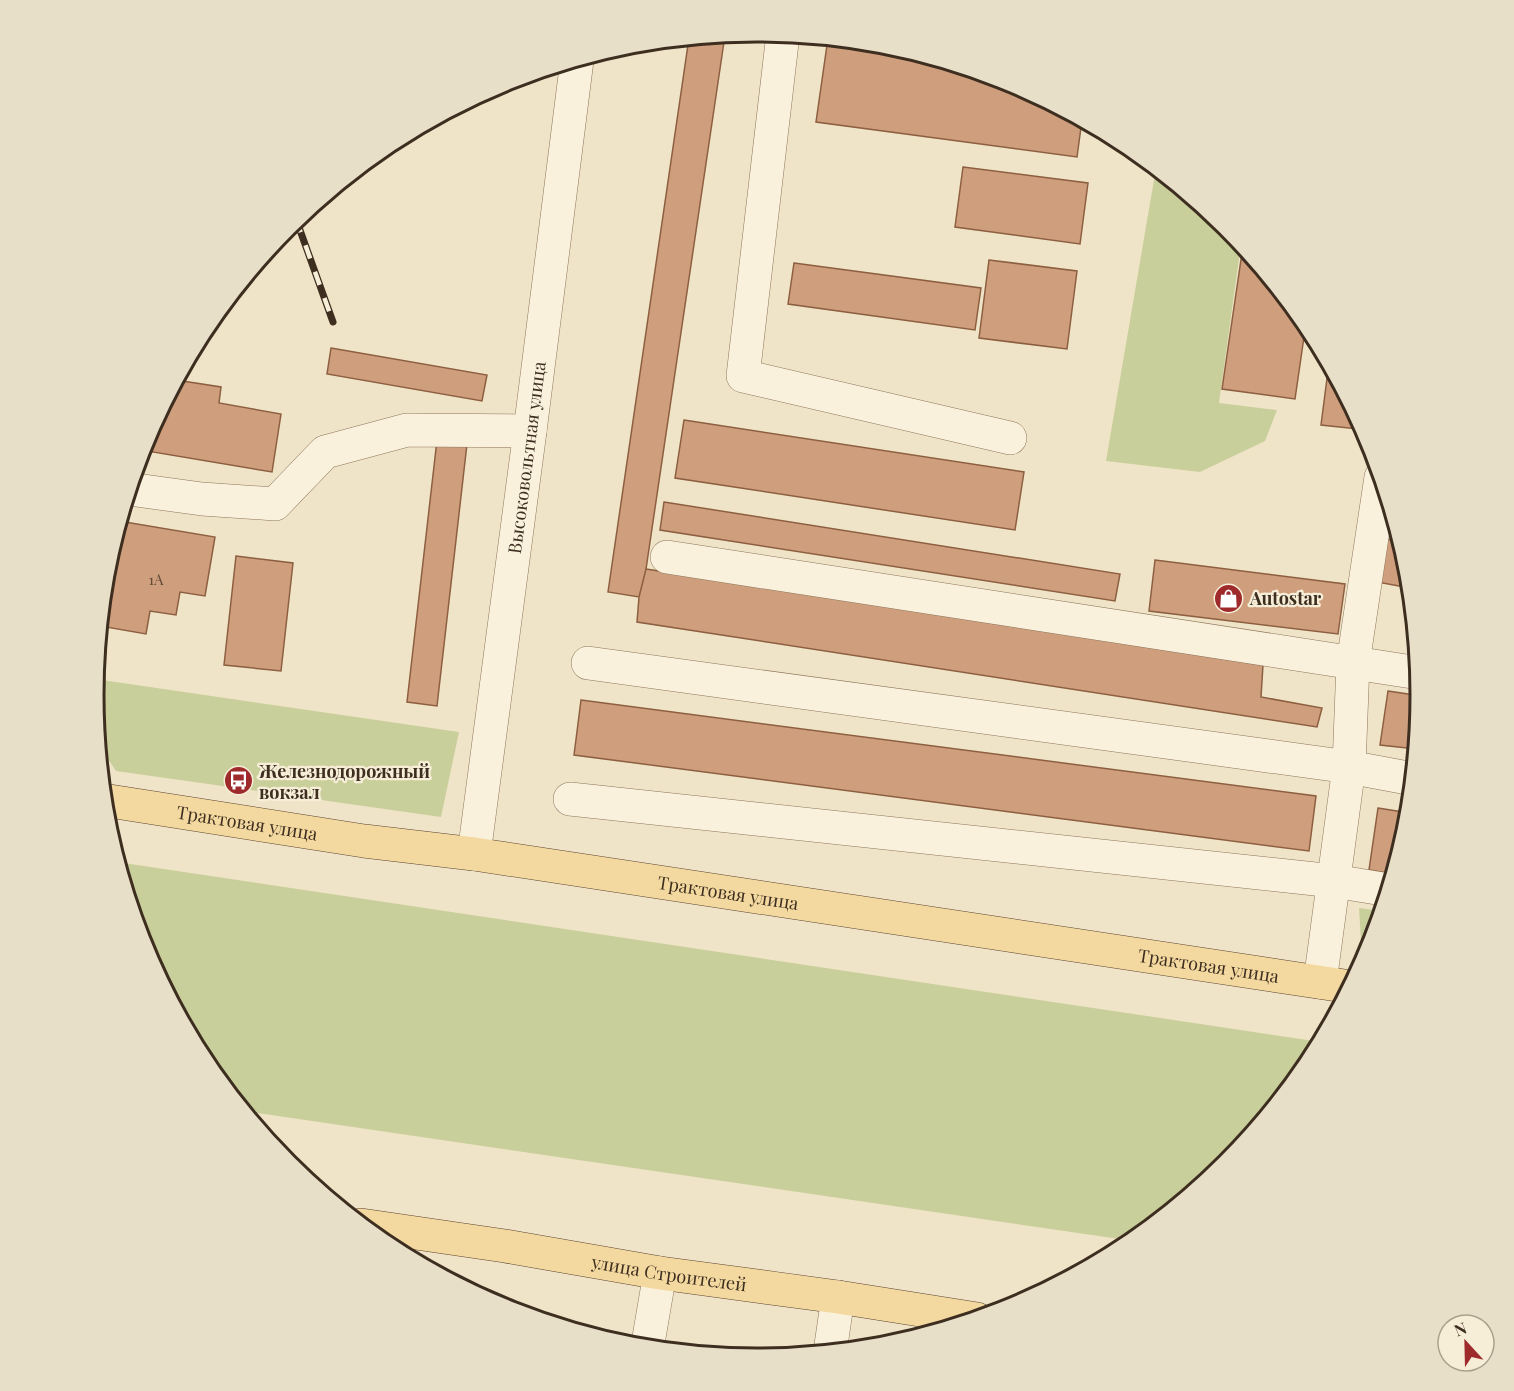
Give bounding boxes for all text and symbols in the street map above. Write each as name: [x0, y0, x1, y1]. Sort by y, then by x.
street label: Высоковольтная улица: [502, 360, 551, 555]
house number: 1А: [148, 569, 164, 589]
shop icon: Autostar: [1213, 582, 1245, 614]
place label: Autostar: [1249, 586, 1322, 610]
place label: Железнодорожный вокзал: [258, 759, 430, 804]
bus stop icon: Железнодорожный вокзал: [222, 765, 254, 797]
street label: Трактовая улица: [175, 800, 319, 846]
street label: Трактовая улица: [656, 870, 800, 915]
street label: Трактовая улица: [1136, 943, 1281, 988]
street label: улица Строителей: [589, 1249, 748, 1297]
north arrow: [1436, 1313, 1496, 1373]
text: N: [1451, 1317, 1470, 1341]

